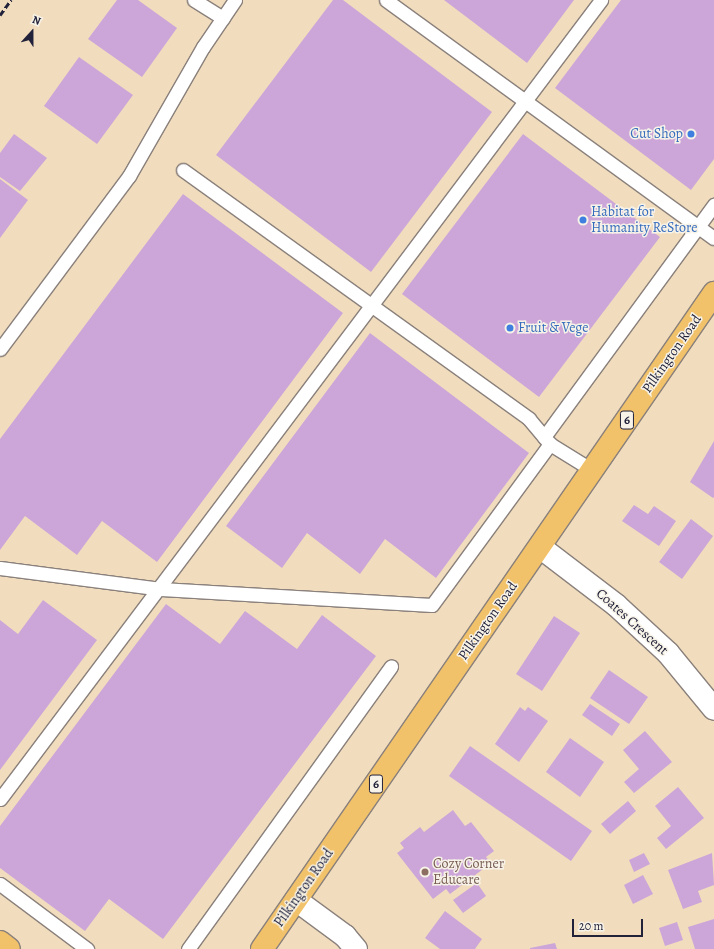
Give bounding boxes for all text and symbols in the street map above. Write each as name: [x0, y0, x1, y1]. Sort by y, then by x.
north arrow: [12, 12, 52, 52]
text: N: [30, 12, 43, 29]
place label: Cut Shop: [630, 126, 683, 142]
marker: Cut Shop: [686, 129, 696, 139]
place label: Habitat for Humanity ReStore: [591, 204, 697, 236]
marker: Habitat for Humanity ReStore: [578, 215, 588, 225]
street label: Pilkington Road: [639, 312, 705, 396]
place label: Fruit & Vege: [518, 320, 589, 336]
marker: Fruit & Vege: [505, 323, 515, 333]
road number: 6: [619, 409, 635, 431]
street label: Pilkington Road: [455, 579, 521, 663]
street label: Coates Crescent: [593, 585, 671, 659]
road number: 6: [368, 773, 384, 795]
street label: Pilkington Road: [271, 846, 337, 930]
place label: Cozy Corner Educare: [433, 856, 504, 888]
marker: Cozy Corner Educare: [420, 867, 430, 877]
scale bar: [574, 911, 645, 937]
text: 20 m: [579, 918, 603, 934]

